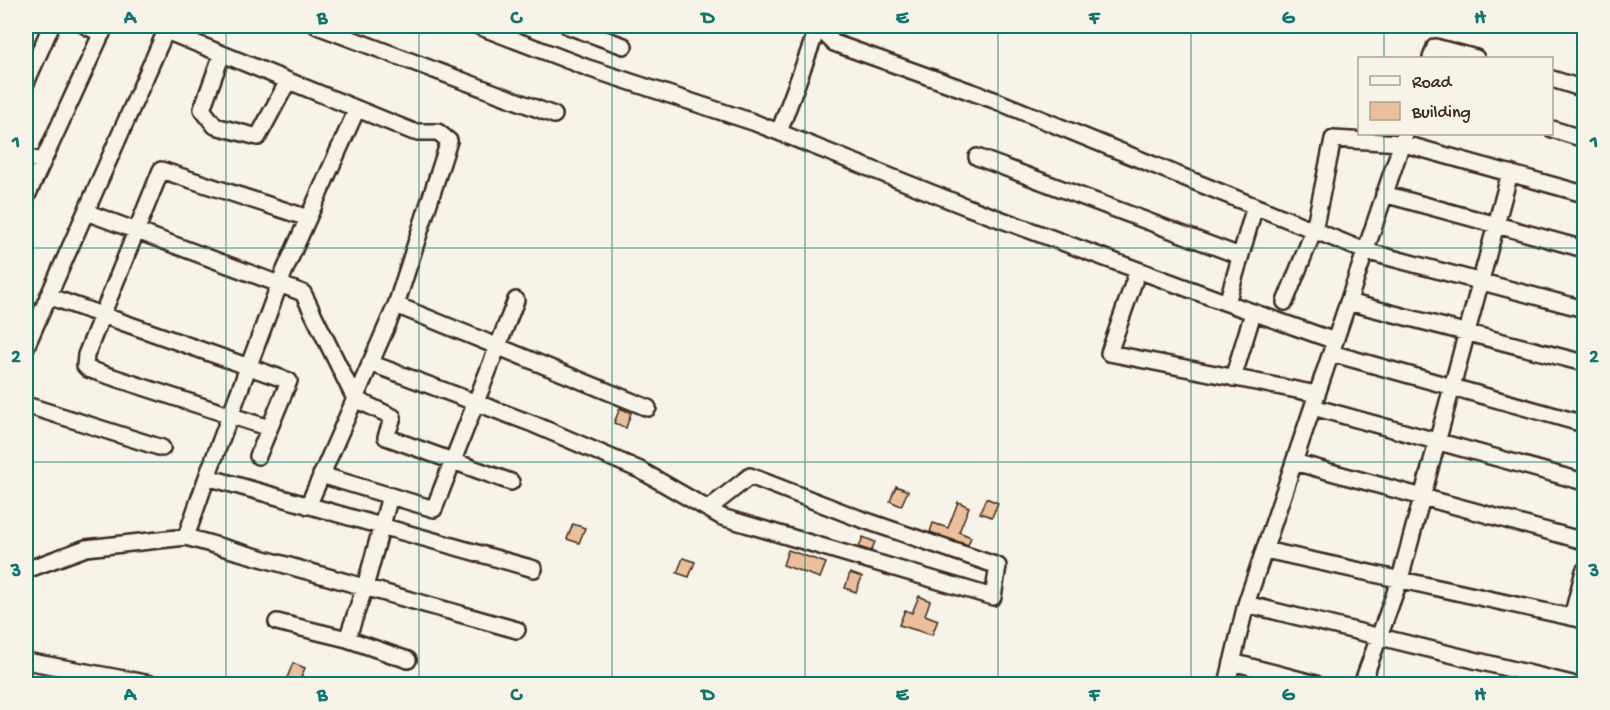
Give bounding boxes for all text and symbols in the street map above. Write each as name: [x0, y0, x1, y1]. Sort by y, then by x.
text: A: [123, 8, 138, 31]
text: B: [316, 8, 328, 31]
text: C: [510, 8, 524, 31]
text: D: [699, 8, 715, 31]
text: E: [896, 8, 910, 31]
text: F: [1088, 8, 1101, 31]
text: G: [1282, 8, 1296, 31]
text: H: [1474, 8, 1486, 31]
legend: [1358, 57, 1553, 135]
text: Road: [1412, 73, 1453, 94]
text: Building: [1411, 103, 1471, 124]
text: 1: [11, 132, 20, 155]
text: 1: [1589, 132, 1598, 155]
text: 2: [11, 347, 21, 370]
text: 2: [1589, 347, 1599, 370]
text: 3: [10, 561, 21, 584]
text: 3: [1588, 561, 1599, 584]
text: A: [123, 685, 138, 708]
text: B: [316, 685, 328, 708]
text: C: [510, 685, 524, 708]
text: D: [699, 685, 715, 708]
text: E: [896, 685, 910, 708]
text: F: [1088, 685, 1101, 708]
text: G: [1282, 685, 1296, 708]
text: H: [1474, 685, 1486, 708]

